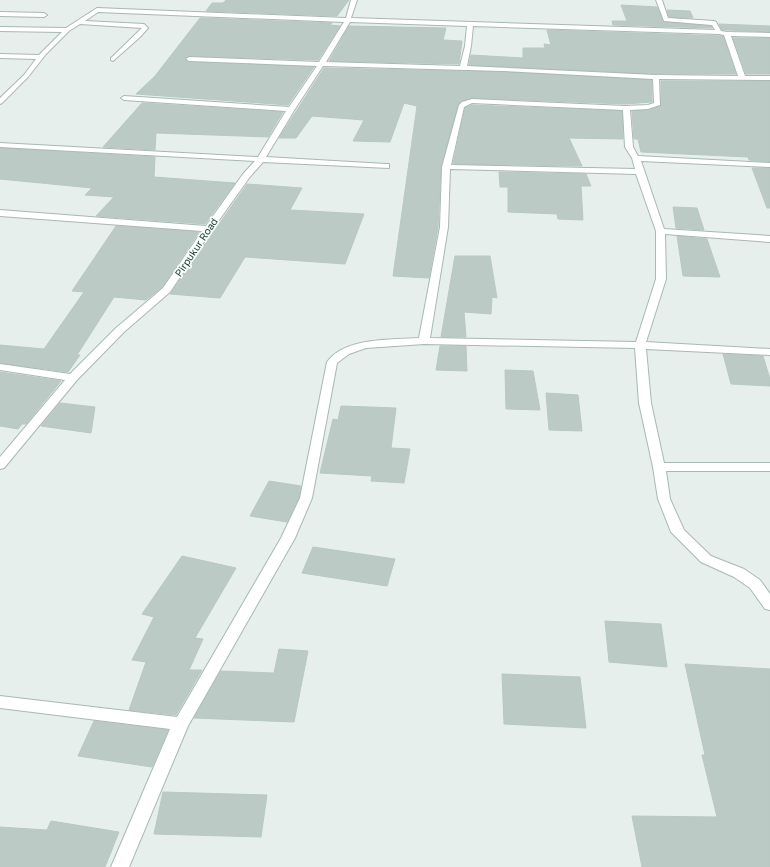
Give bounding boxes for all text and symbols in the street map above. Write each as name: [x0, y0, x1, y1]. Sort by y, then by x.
street label: Pirpukur Road: [172, 215, 220, 279]

